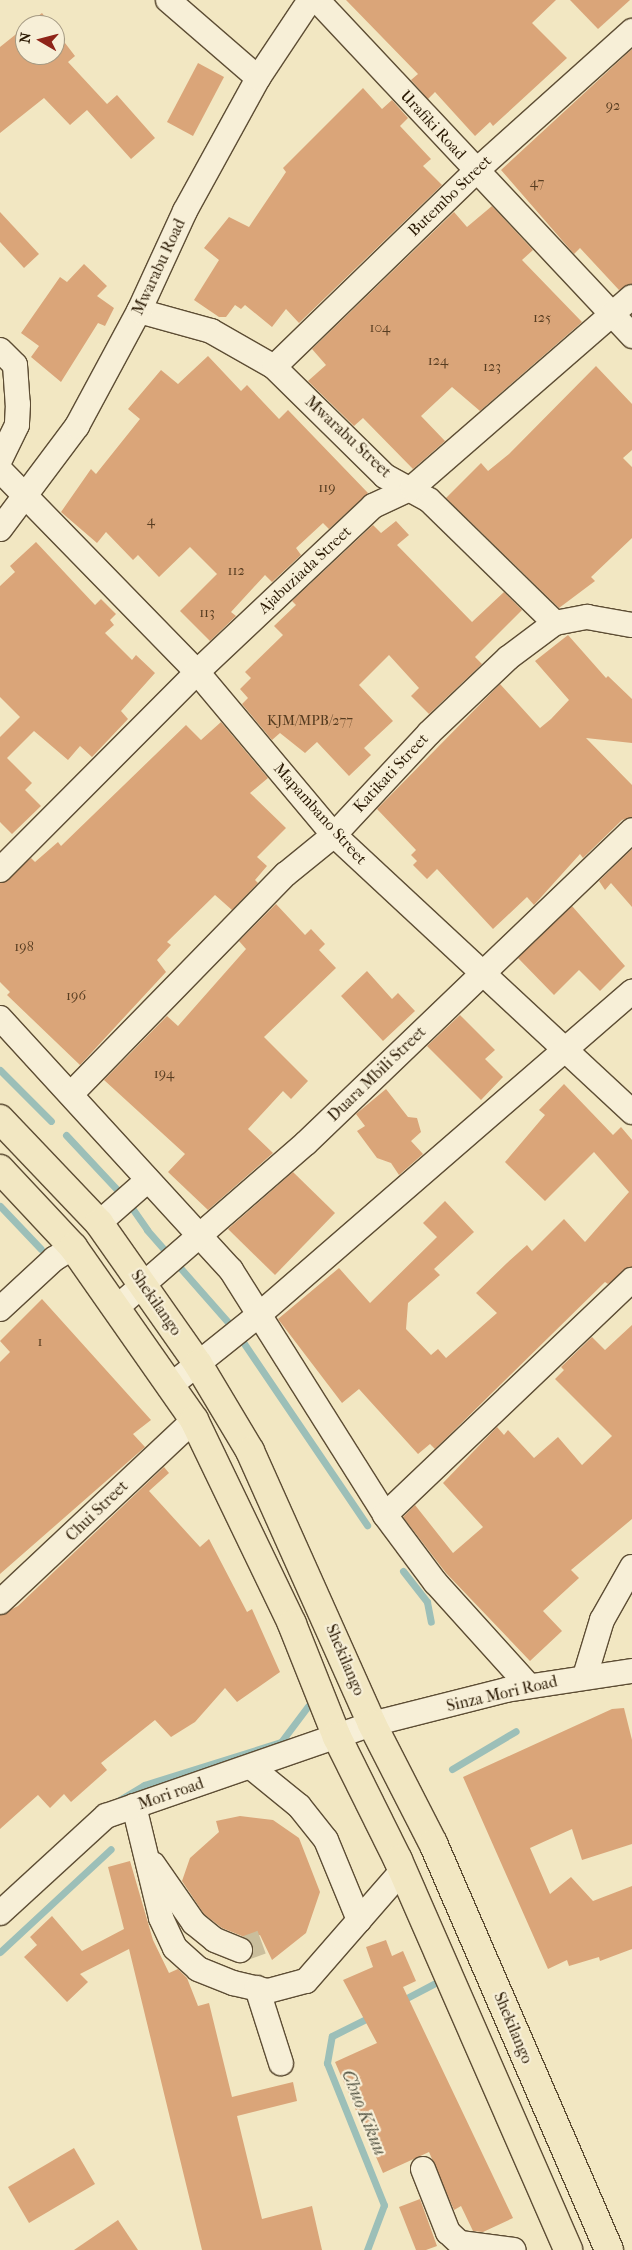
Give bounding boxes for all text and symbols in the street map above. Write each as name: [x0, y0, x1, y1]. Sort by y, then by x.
north arrow: [15, 15, 65, 65]
text: N: [16, 32, 35, 44]
street label: Urafiki Road: [396, 86, 470, 164]
house number: 92: [606, 98, 620, 114]
street label: Butembo Street: [404, 151, 496, 241]
house number: 47: [530, 175, 544, 191]
street label: Mwarabu Road: [128, 216, 190, 318]
house number: 125: [533, 310, 551, 326]
house number: 104: [370, 320, 390, 336]
house number: 124: [428, 353, 448, 369]
house number: 123: [483, 359, 501, 375]
street label: Mwarabu Street: [301, 392, 395, 482]
house number: 119: [318, 480, 336, 496]
house number: 4: [147, 513, 155, 529]
street label: Ajabuziada Street: [255, 522, 355, 618]
house number: 112: [227, 563, 245, 579]
house number: 113: [199, 605, 215, 621]
house number: KJM/MPB/277: [267, 713, 353, 729]
street label: Katikati Street: [349, 729, 433, 817]
street label: Mapambano Street: [269, 759, 371, 869]
house number: 198: [14, 939, 34, 955]
house number: 196: [66, 988, 86, 1004]
street label: Duara Mbili Street: [324, 1022, 430, 1126]
house number: 194: [154, 1066, 174, 1082]
street label: Shekilango: [126, 1266, 186, 1340]
house number: 1: [38, 1334, 42, 1350]
street label: Chui Street: [62, 1477, 132, 1545]
street label: Shekilango: [321, 1621, 369, 1699]
street label: Sinza Mori Road: [445, 1672, 559, 1716]
street label: Mori road: [136, 1774, 206, 1814]
street label: Shekilango: [489, 1989, 537, 2067]
water label: Chuo Kikuu: [336, 2067, 390, 2159]

